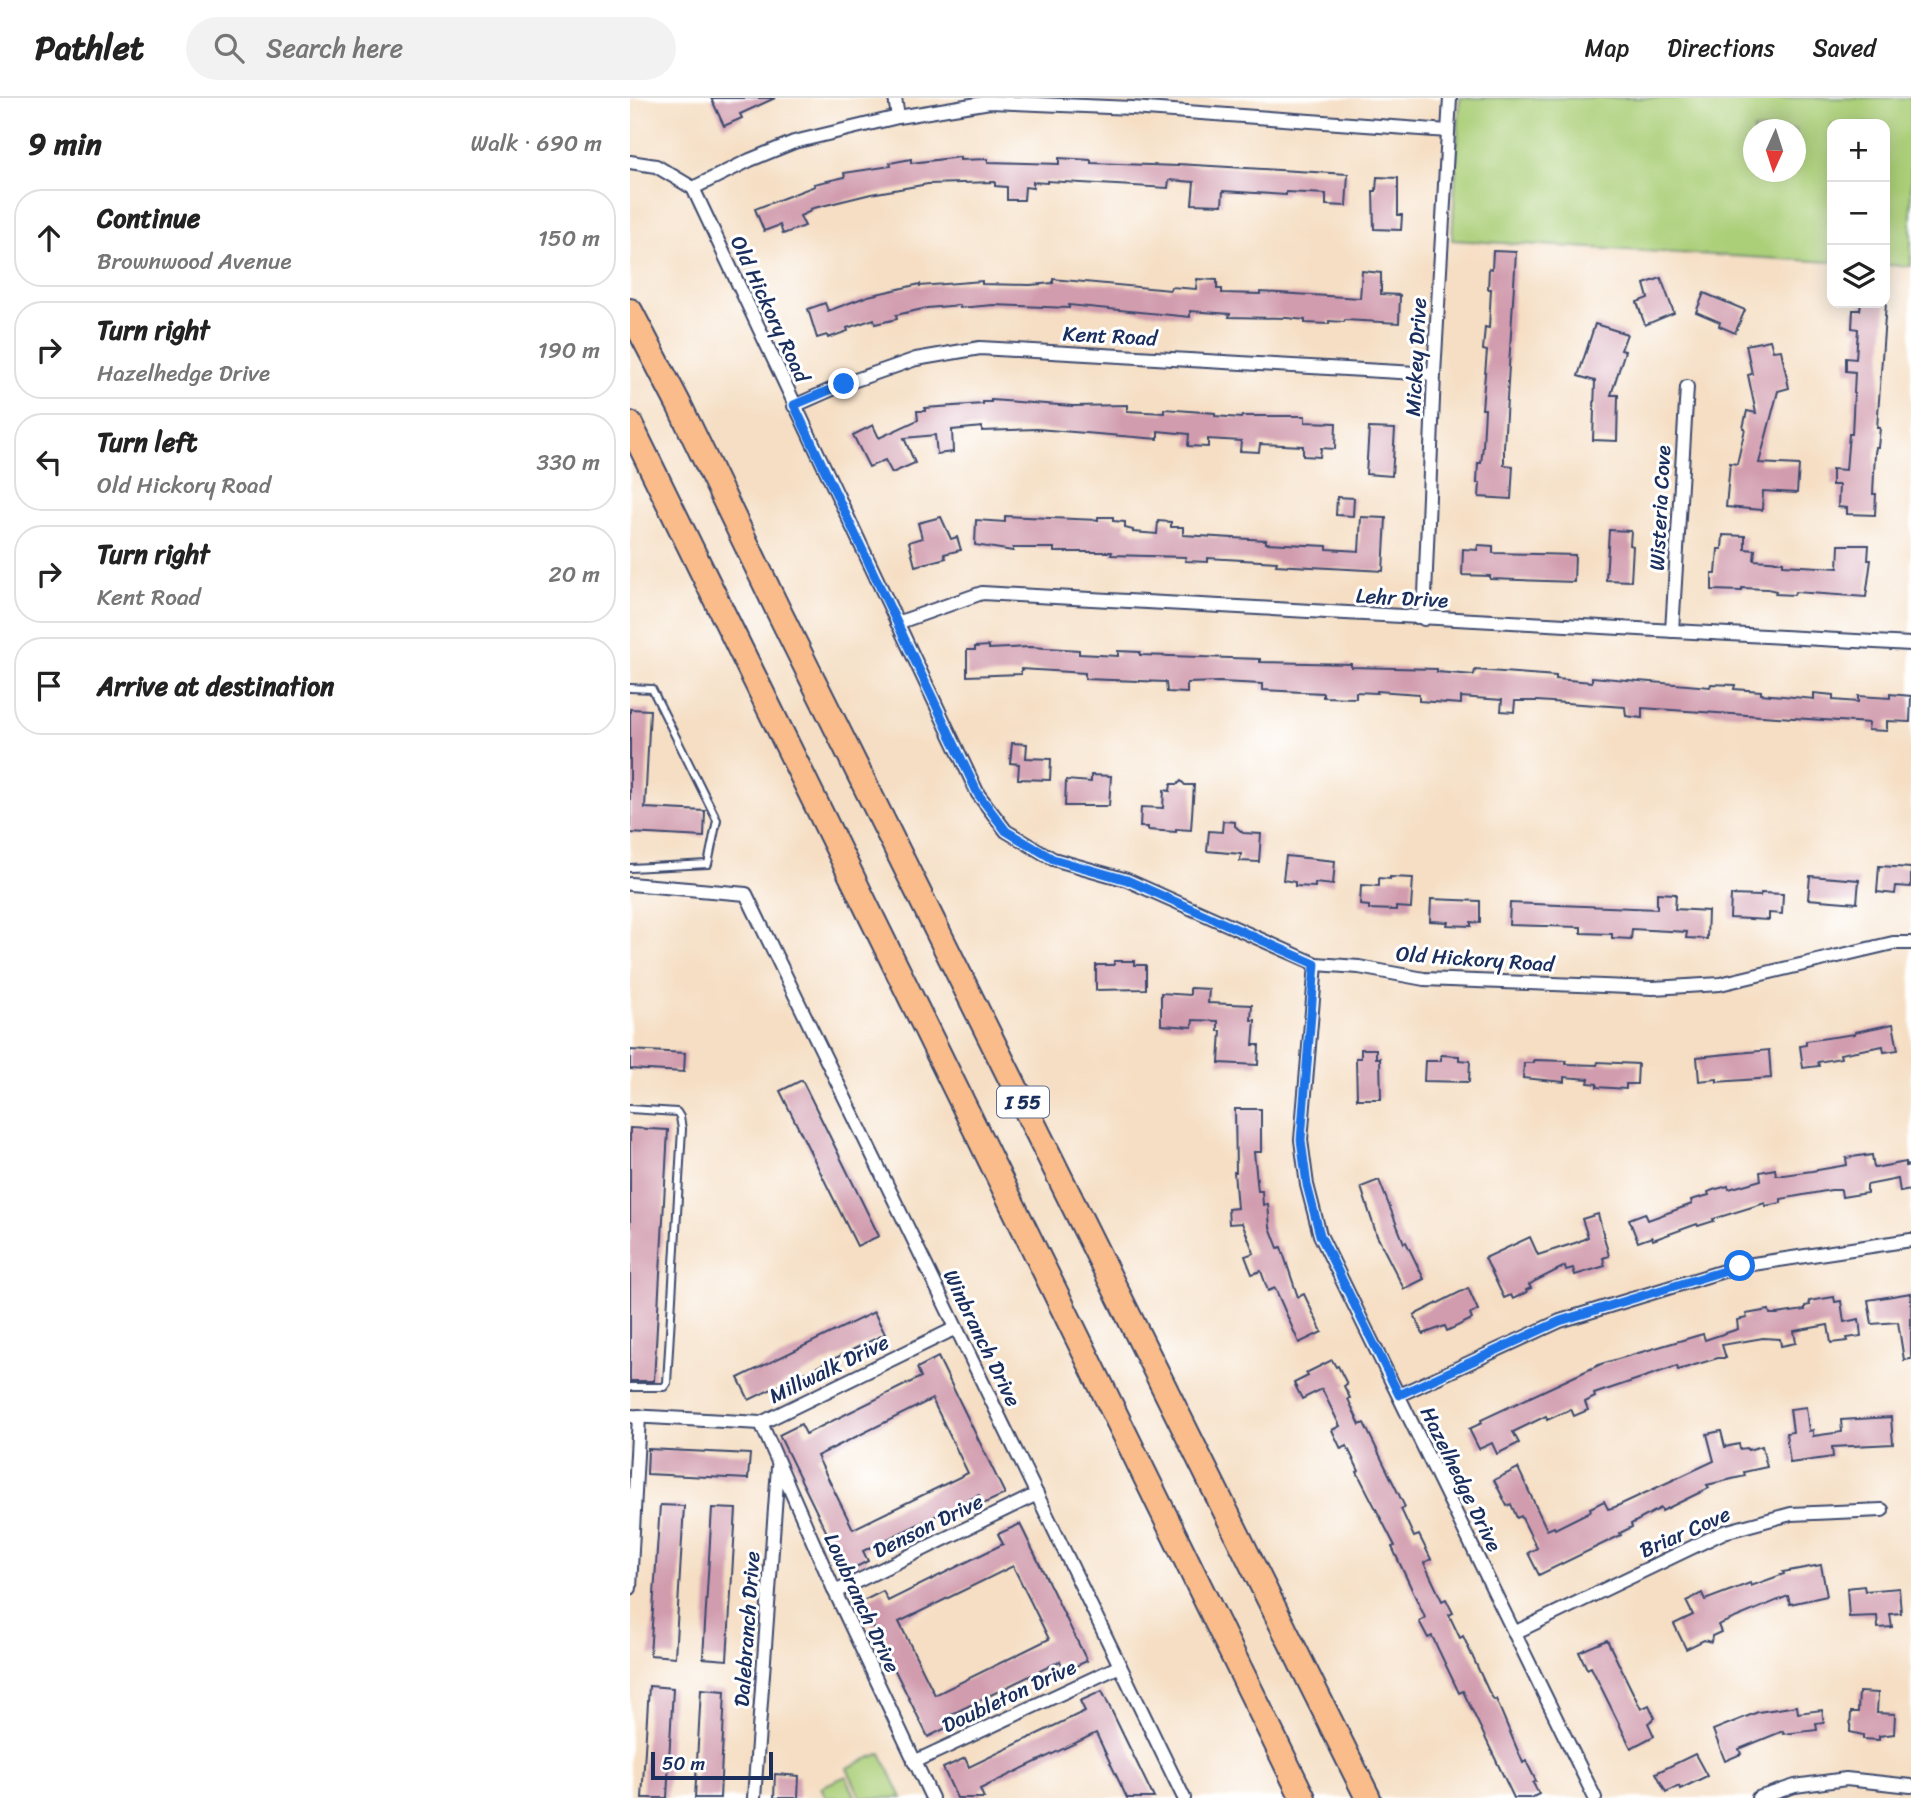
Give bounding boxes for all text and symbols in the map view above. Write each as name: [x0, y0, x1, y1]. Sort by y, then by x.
search box: [186, 17, 676, 80]
text: Pathlet: [35, 19, 144, 77]
text: Search here: [266, 25, 403, 71]
text: Map: [1585, 27, 1629, 69]
text: Directions: [1667, 27, 1775, 69]
text: Saved: [1813, 27, 1876, 69]
icon: search: [210, 29, 248, 67]
text: 9 min: [28, 117, 102, 171]
north arrow: [1743, 119, 1806, 182]
map controls: [1827, 119, 1890, 308]
button: +: [1827, 119, 1890, 182]
text: Walk · 690 m: [470, 123, 602, 164]
button: −: [1827, 182, 1890, 245]
text: Continue: [97, 195, 200, 241]
text: 150 m: [538, 218, 600, 259]
icon: ahead: [30, 219, 68, 257]
street label: Old Hickory Road: [719, 229, 822, 391]
text: Brownwood Avenue: [97, 241, 292, 282]
button: layers: [1827, 245, 1890, 308]
street label: Mickey Drive: [1394, 296, 1438, 417]
text: Turn right: [97, 307, 210, 353]
street label: Kent Road: [1062, 315, 1160, 358]
text: 190 m: [538, 330, 600, 371]
icon: right: [30, 331, 68, 369]
text: Hazelhedge Drive: [97, 353, 270, 394]
route end: [828, 368, 859, 399]
text: Turn left: [97, 419, 197, 465]
text: 330 m: [537, 442, 600, 483]
icon: left: [30, 443, 68, 481]
street label: Wisteria Cove: [1638, 444, 1682, 572]
text: Old Hickory Road: [97, 465, 271, 506]
text: Turn right: [97, 531, 210, 577]
text: 20 m: [549, 554, 600, 595]
icon: right: [30, 555, 68, 593]
text: Kent Road: [97, 577, 201, 618]
street label: Lehr Drive: [1355, 577, 1449, 619]
text: Arrive at destination: [97, 663, 334, 709]
icon: arrive: [30, 667, 68, 705]
street label: Old Hickory Road: [1395, 935, 1557, 984]
road number: I 55: [997, 1086, 1049, 1118]
route start: [1724, 1250, 1755, 1281]
street label: Winbranch Drive: [932, 1263, 1032, 1414]
street label: Millwalk Drive: [762, 1323, 896, 1415]
street label: Hazelhedge Drive: [1409, 1400, 1513, 1558]
street label: Denson Drive: [866, 1483, 990, 1569]
street label: Briar Cove: [1633, 1495, 1737, 1569]
street label: Lowbranch Drive: [813, 1527, 911, 1680]
street label: Dalebranch Drive: [723, 1550, 771, 1708]
street label: Doubleton Drive: [935, 1648, 1083, 1744]
text: 50 m: [662, 1747, 705, 1780]
scale bar: [651, 1749, 774, 1781]

